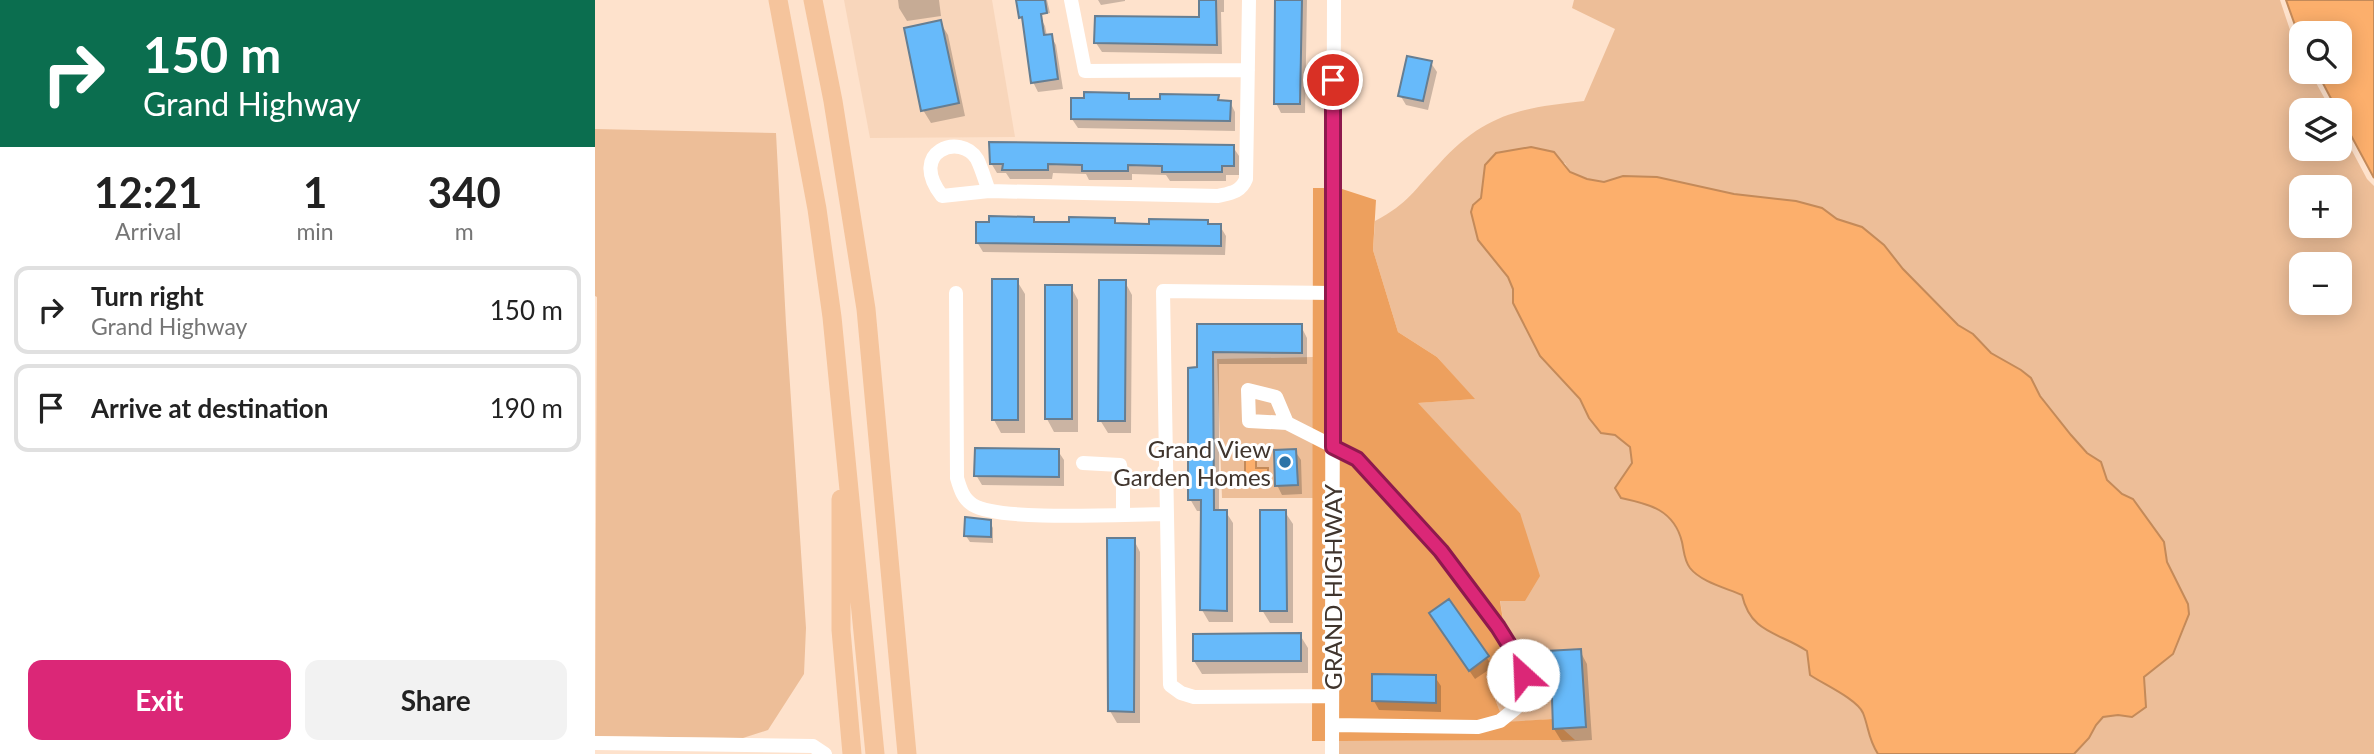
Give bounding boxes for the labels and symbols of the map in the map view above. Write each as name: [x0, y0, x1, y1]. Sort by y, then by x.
pin: [1303, 50, 1363, 110]
place label: Grand View Garden Homes: [1113, 434, 1271, 491]
marker: Grand View Garden Homes: [1277, 454, 1293, 470]
street label: GRAND HIGHWAY: [1318, 484, 1347, 690]
position arrow: [1486, 638, 1560, 712]

